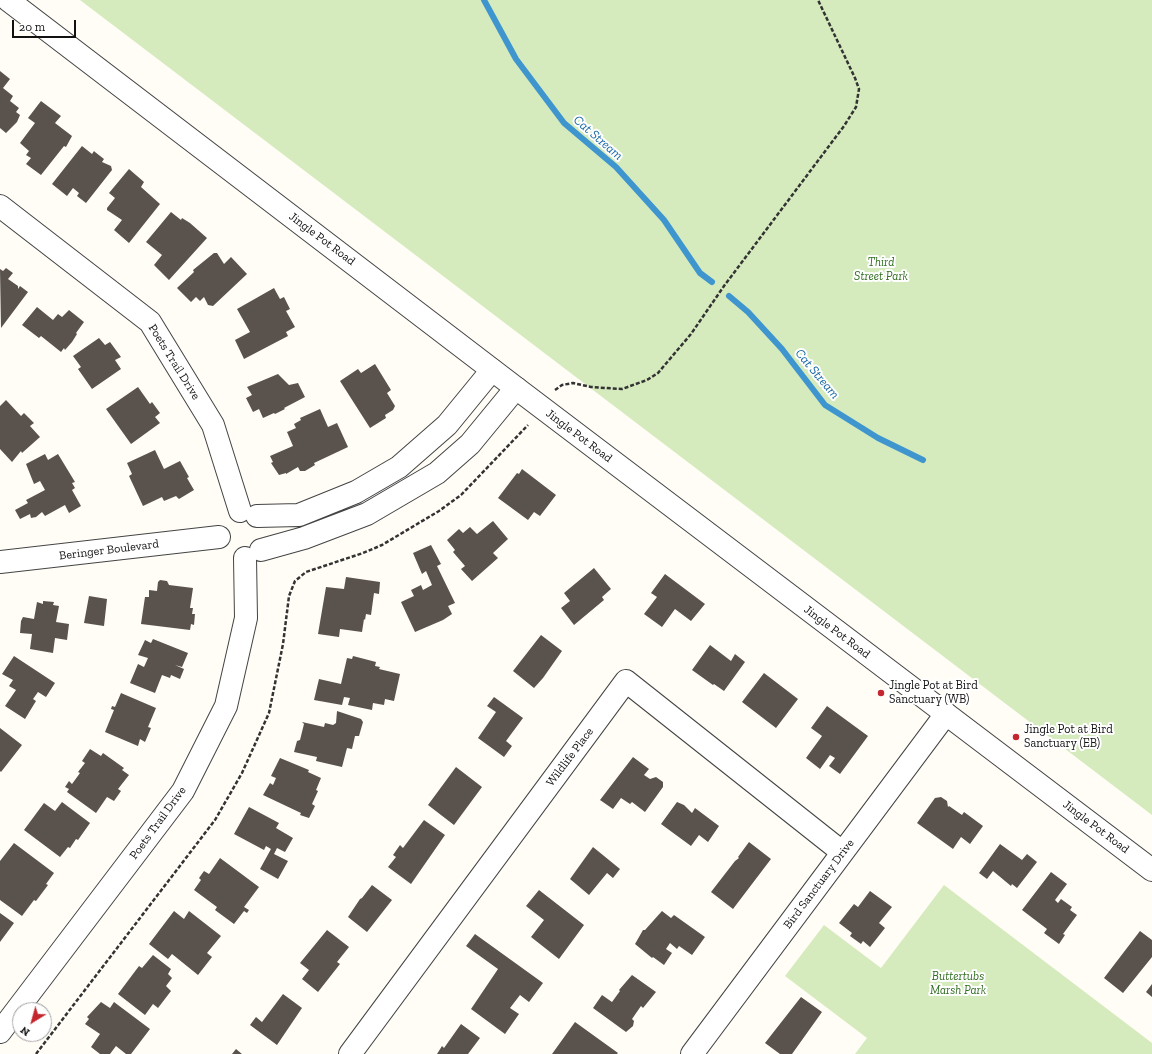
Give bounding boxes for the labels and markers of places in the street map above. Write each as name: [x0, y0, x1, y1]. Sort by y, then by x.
place label: Jingle Pot at Bird Sanctuary (WB): [889, 679, 978, 707]
marker: Jingle Pot at Bird Sanctuary (WB): [876, 688, 886, 698]
place label: Jingle Pot at Bird Sanctuary (EB): [1024, 723, 1113, 751]
marker: Jingle Pot at Bird Sanctuary (EB): [1011, 732, 1021, 742]

